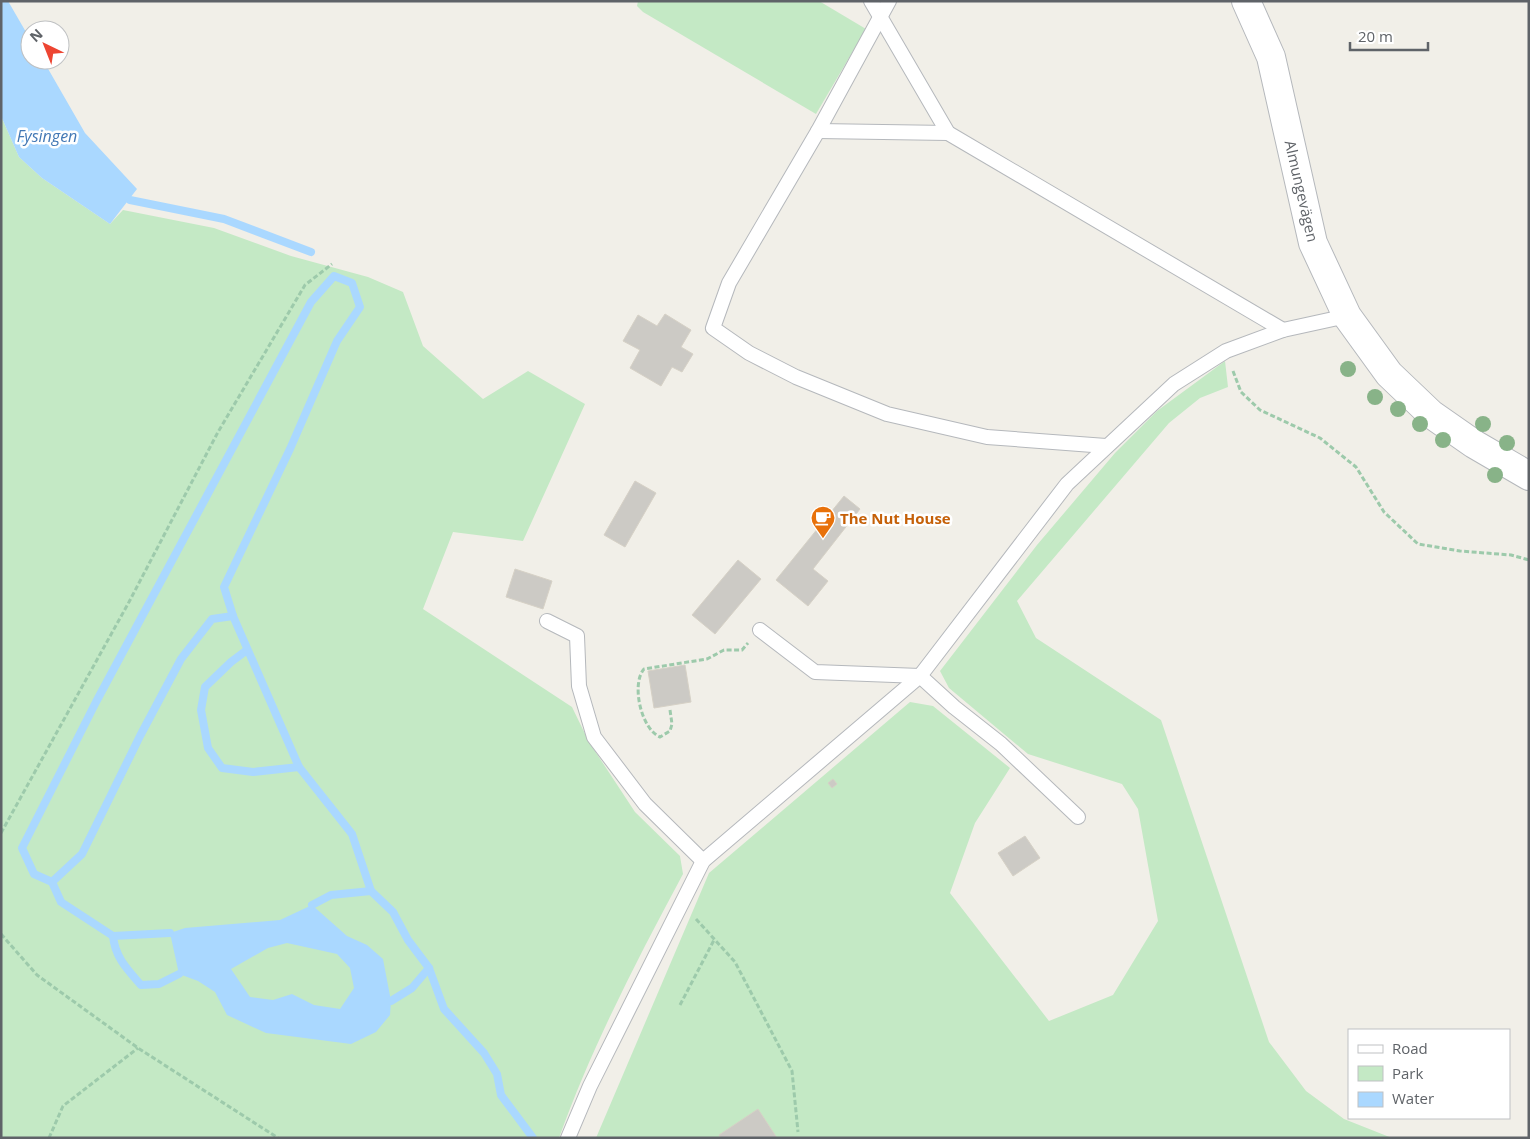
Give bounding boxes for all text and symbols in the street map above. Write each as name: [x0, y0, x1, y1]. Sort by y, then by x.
north arrow: [20, 20, 70, 70]
scale bar: [1350, 20, 1428, 52]
text: N: [25, 24, 46, 46]
text: 20 m: [1358, 26, 1393, 46]
water label: Fysingen: [17, 125, 77, 147]
street label: Almungevägen: [1281, 138, 1323, 244]
cafe icon: The Nut House: [810, 505, 836, 539]
place label: The Nut House: [840, 508, 951, 528]
legend: [1348, 1029, 1510, 1119]
text: Road: [1392, 1038, 1428, 1058]
text: Park: [1392, 1063, 1423, 1083]
text: Water: [1392, 1088, 1434, 1108]

